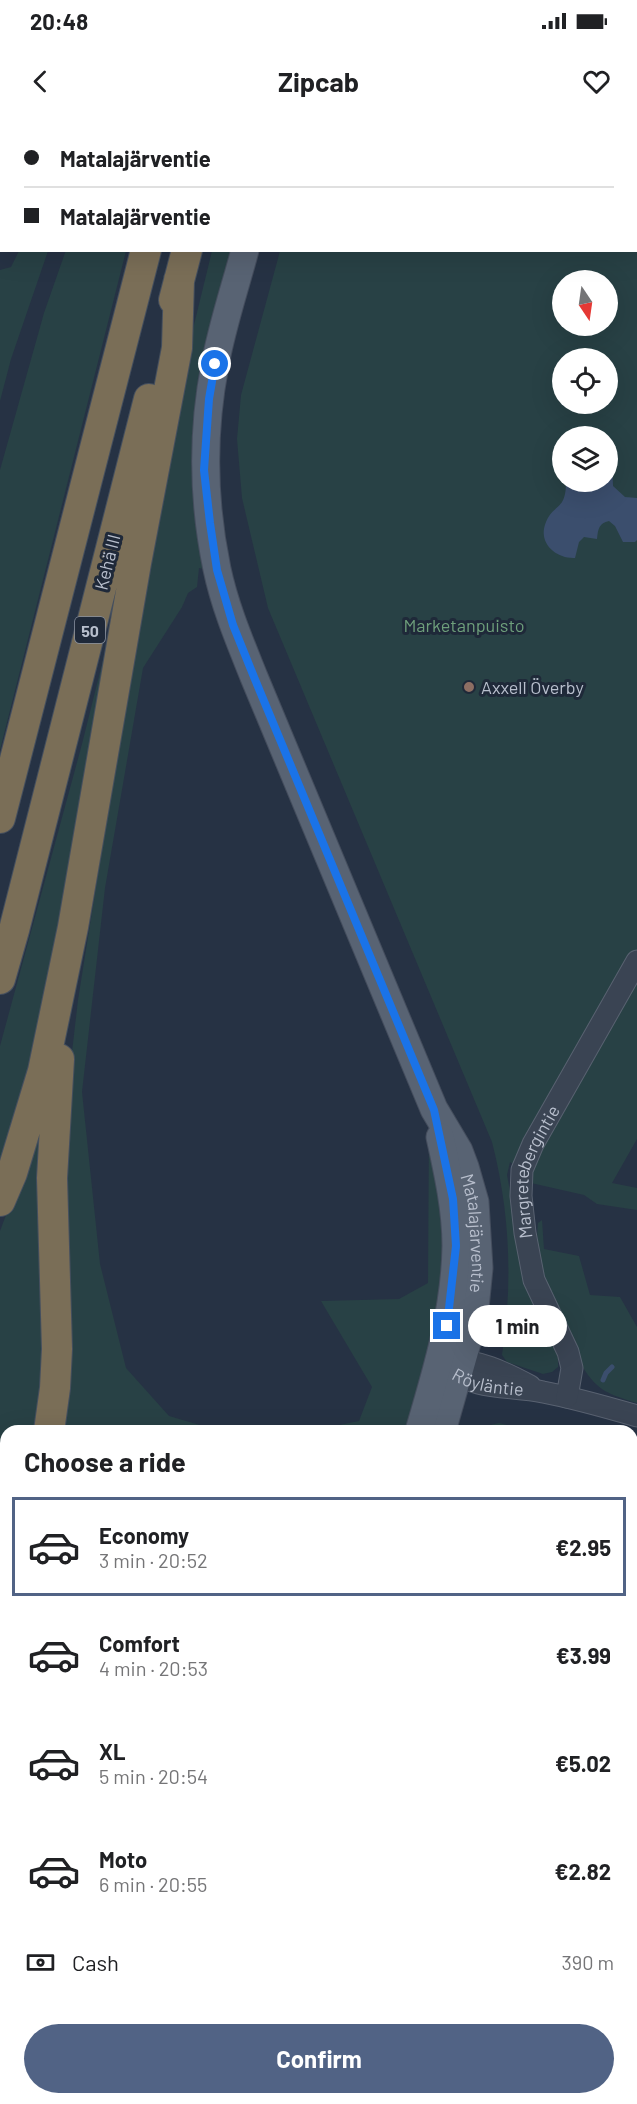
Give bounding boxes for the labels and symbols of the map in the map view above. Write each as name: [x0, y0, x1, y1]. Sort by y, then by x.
north arrow: [552, 270, 618, 336]
route start: [201, 350, 228, 377]
street label: Kehä III: [89, 532, 125, 592]
park label: Marketanpuisto: [403, 614, 525, 636]
road number: 50: [75, 617, 105, 643]
place label: Axxell Överby: [481, 676, 584, 698]
marker: Axxell Överby: [462, 680, 476, 694]
street label: Margretebergintie: [510, 1101, 564, 1240]
street label: Matalajärventie: [456, 1171, 490, 1294]
callout: 1 min: [468, 1305, 567, 1347]
route end: [433, 1312, 460, 1339]
street label: Röyläntie: [449, 1363, 525, 1400]

